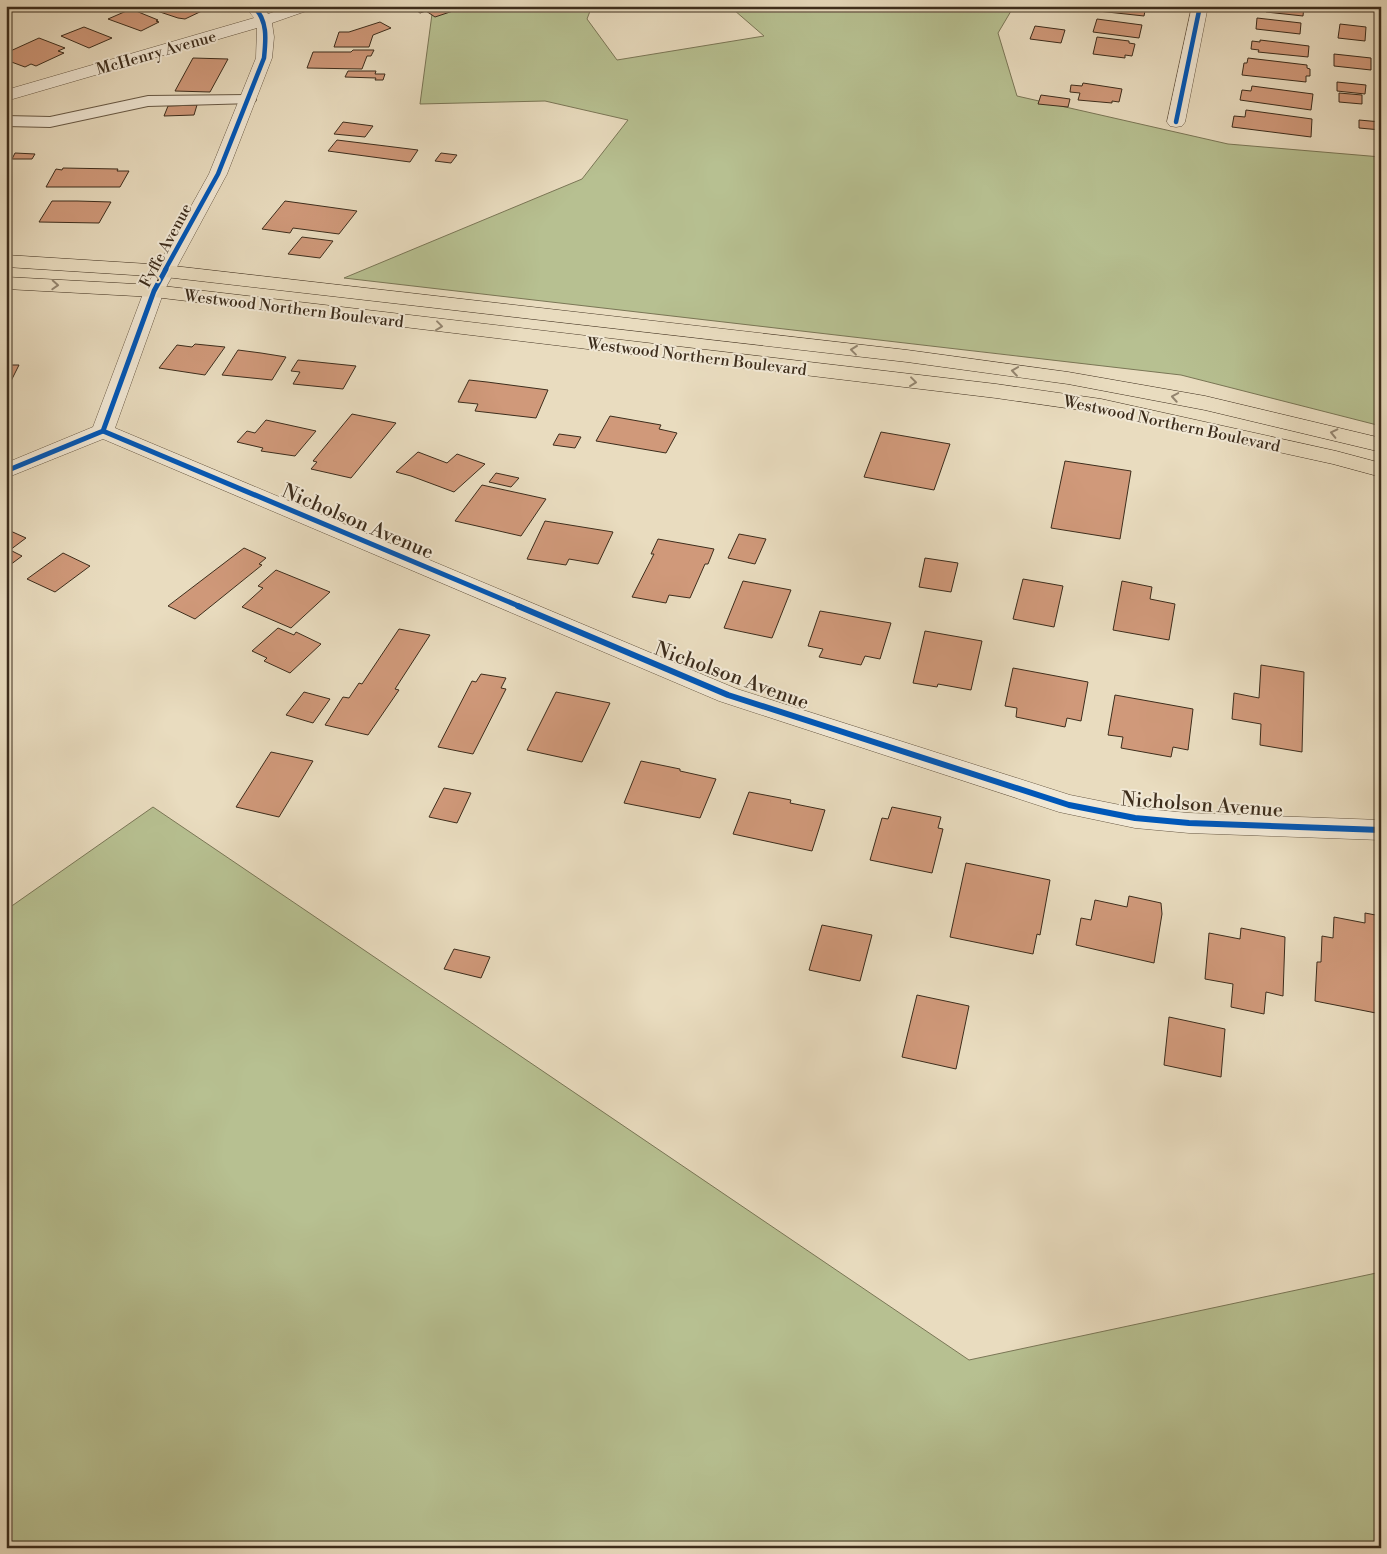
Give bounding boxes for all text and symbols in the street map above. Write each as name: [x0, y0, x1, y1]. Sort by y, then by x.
street label: McHenry Avenue: [94, 26, 219, 80]
street label: Fyffe Avenue: [135, 200, 196, 291]
one-way arrow: [52, 280, 59, 290]
street label: Westwood Northern Boulevard: [182, 285, 405, 332]
one-way arrow: [435, 320, 443, 331]
street label: Westwood Northern Boulevard: [585, 333, 808, 380]
one-way arrow: [849, 345, 857, 356]
one-way arrow: [1010, 366, 1018, 377]
one-way arrow: [909, 376, 917, 387]
street label: Westwood Northern Boulevard: [1061, 391, 1282, 457]
one-way arrow: [1171, 393, 1179, 403]
one-way arrow: [1329, 428, 1338, 439]
street label: Nicholson Avenue: [278, 479, 437, 566]
street label: Nicholson Avenue: [651, 637, 812, 716]
street label: Nicholson Avenue: [1120, 787, 1284, 824]

